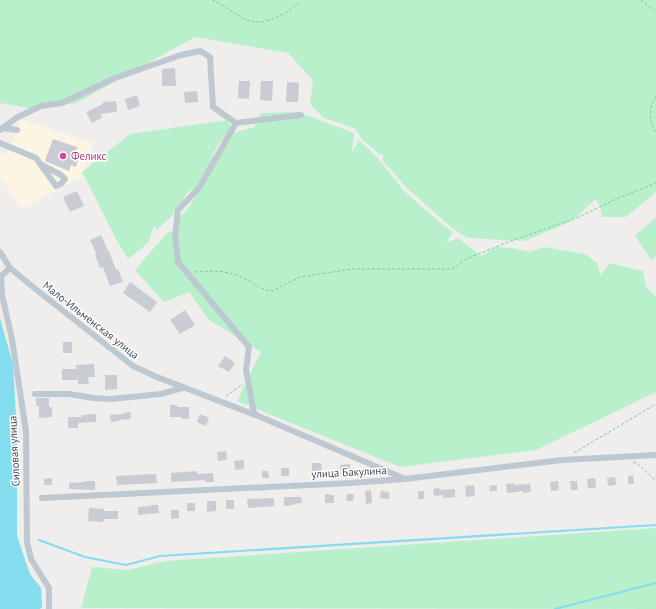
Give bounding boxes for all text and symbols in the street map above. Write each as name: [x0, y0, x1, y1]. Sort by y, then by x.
place label: Феликс: [71, 149, 107, 163]
marker: Феликс: [58, 151, 68, 161]
street label: Мало-Ильменская улица: [40, 278, 142, 362]
street label: Силовая улица: [5, 415, 23, 487]
street label: улица Бакулина: [311, 463, 387, 481]

